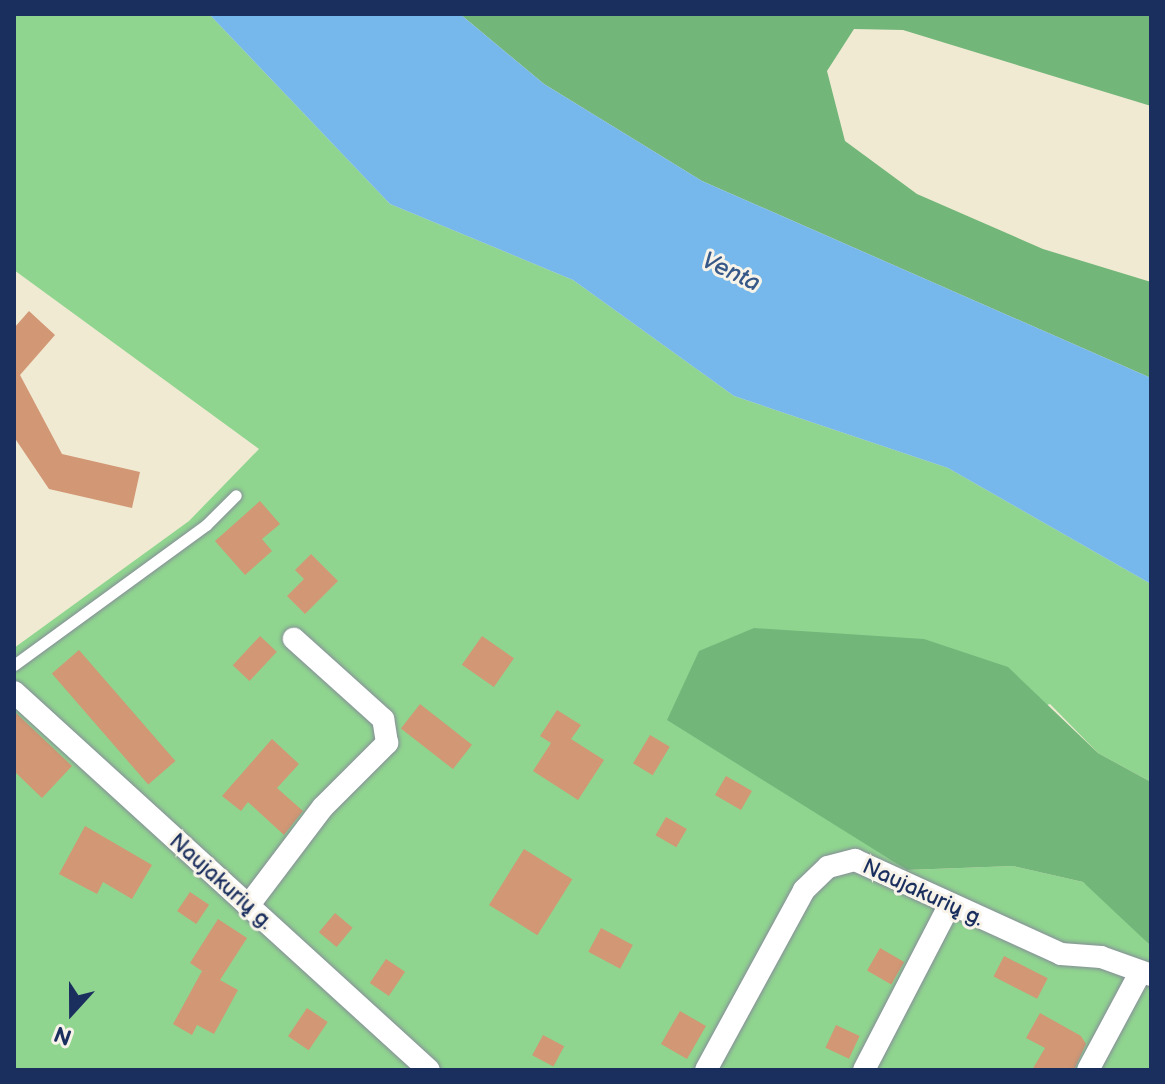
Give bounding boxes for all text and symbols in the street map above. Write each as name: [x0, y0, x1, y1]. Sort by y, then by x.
water label: Venta: [697, 246, 765, 298]
street label: Naujakurių g.: [164, 828, 278, 936]
street label: Naujakurių g.: [858, 853, 988, 933]
north arrow: [32, 972, 112, 1052]
text: N: [51, 1019, 76, 1050]

